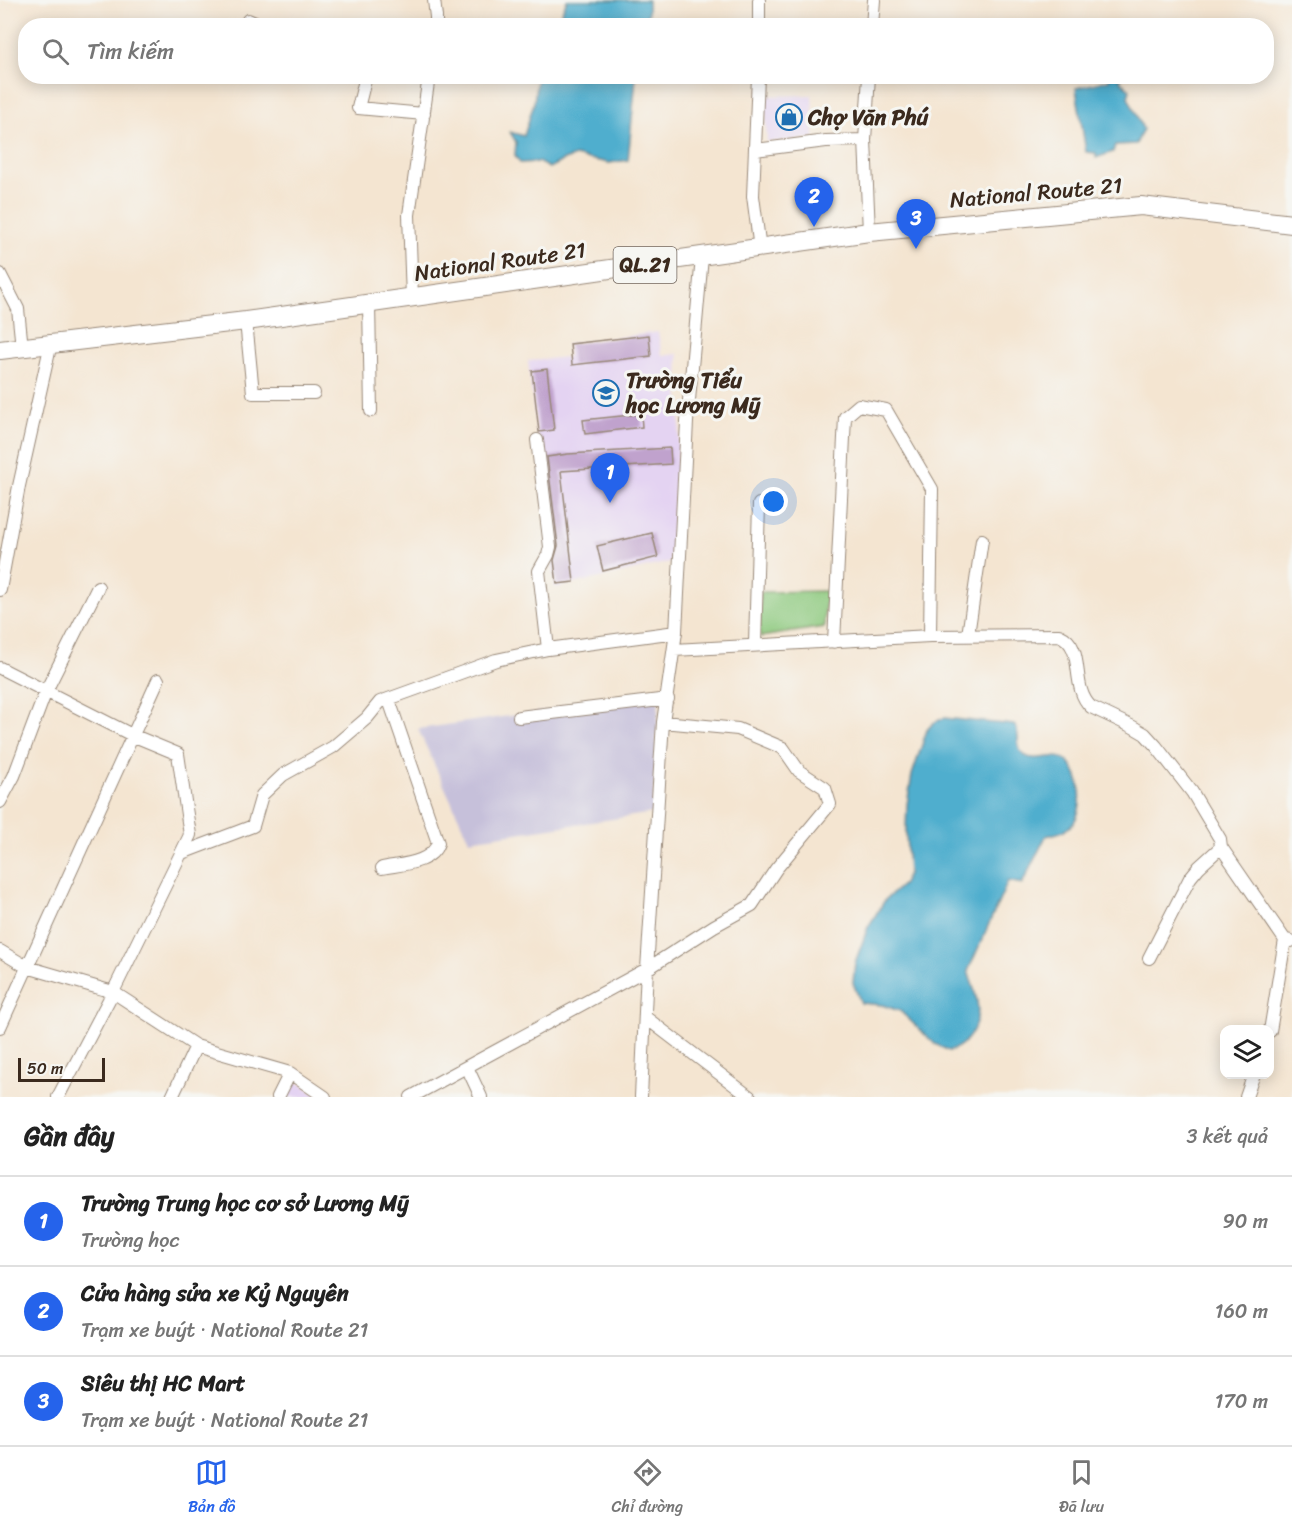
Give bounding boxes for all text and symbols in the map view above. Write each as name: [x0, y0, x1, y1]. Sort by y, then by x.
search box: [18, 18, 1274, 84]
text: Tìm kiếm: [87, 32, 174, 71]
icon: search: [39, 35, 72, 68]
place label: Chợ Văn Phú: [807, 98, 930, 137]
shop icon: Chợ Văn Phú: [774, 102, 804, 132]
street label: National Route 21: [948, 166, 1124, 219]
pin: 2: [794, 178, 834, 227]
pin: 3: [896, 200, 936, 249]
street label: National Route 21: [412, 230, 588, 293]
road number: QL.21: [614, 247, 676, 283]
place label: Trường Tiểu học Lương Mỹ: [625, 361, 761, 425]
school or university icon: Trường Tiểu học Lương Mỹ: [591, 378, 621, 408]
pin: 1: [590, 454, 630, 503]
your location: [759, 487, 788, 516]
map controls: [1220, 1025, 1274, 1079]
button: layers: [1220, 1025, 1274, 1079]
text: 50 m: [27, 1054, 63, 1083]
scale bar: [18, 1055, 105, 1082]
text: Gần đây: [24, 1113, 114, 1159]
text: 3 kết quả: [1186, 1119, 1268, 1154]
text: Trường Trung học cơ sở Lương Mỹ: [81, 1184, 409, 1223]
text: 1: [39, 1204, 48, 1239]
text: 90 m: [1223, 1204, 1268, 1239]
text: Trường học: [81, 1223, 179, 1258]
text: Cửa hàng sửa xe Kỷ Nguyên: [81, 1274, 349, 1313]
text: 2: [38, 1294, 49, 1329]
text: 160 m: [1215, 1294, 1268, 1329]
text: Trạm xe buýt · National Route 21: [81, 1313, 368, 1348]
text: Siêu thị HC Mart: [81, 1364, 245, 1403]
text: 3: [38, 1384, 49, 1419]
text: 170 m: [1215, 1384, 1268, 1419]
text: Trạm xe buýt · National Route 21: [81, 1403, 368, 1438]
tab: Bản đồ: [188, 1456, 236, 1521]
tab: Chỉ đường: [612, 1456, 683, 1521]
tab: Đã lưu: [1059, 1456, 1104, 1521]

